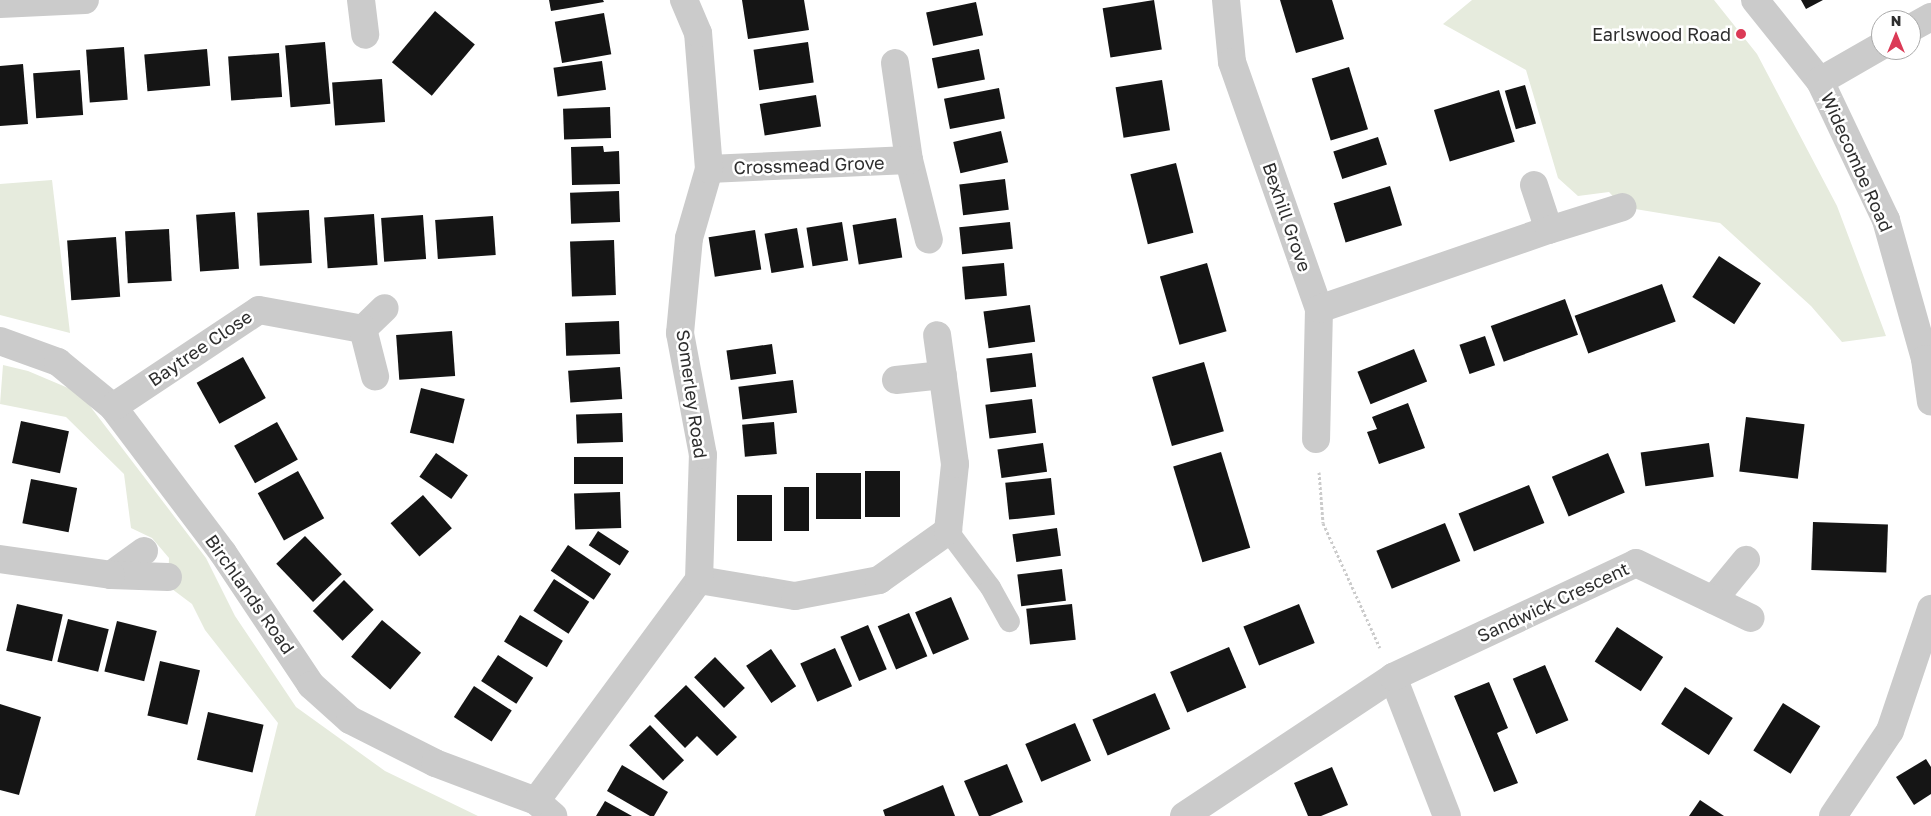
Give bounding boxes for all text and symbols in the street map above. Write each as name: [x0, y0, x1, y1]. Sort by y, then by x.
north arrow: [1871, 10, 1921, 60]
text: N: [1891, 12, 1901, 29]
place label: Earlswood Road: [1592, 23, 1731, 45]
marker: Earlswood Road: [1735, 28, 1747, 40]
street label: Widecombe Road: [1817, 89, 1897, 235]
street label: Crossmead Grove: [733, 152, 885, 178]
street label: Bexhill Grove: [1258, 160, 1316, 274]
street label: Baytree Close: [144, 305, 256, 391]
street label: Somerley Road: [672, 328, 712, 460]
street label: Birchlands Road: [201, 530, 299, 658]
street label: Sandwick Crescent: [1474, 557, 1632, 647]

